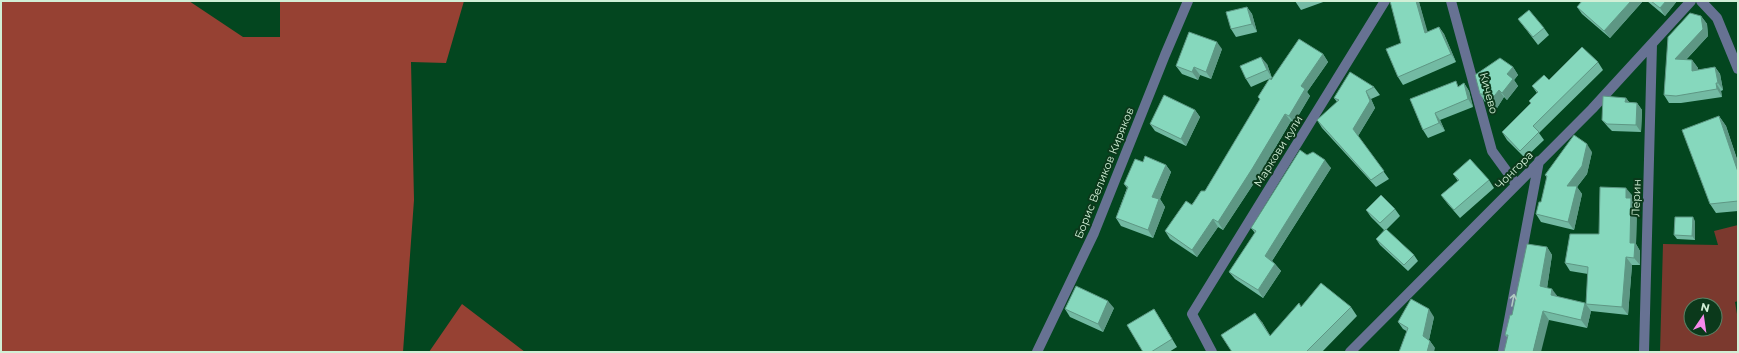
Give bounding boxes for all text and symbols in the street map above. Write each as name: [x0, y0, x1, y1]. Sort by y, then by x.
street label: Кичево: [1477, 71, 1501, 115]
street label: Борис Великов Киряков: [1071, 105, 1137, 241]
street label: Маркови кули: [1250, 113, 1306, 189]
street label: Чонгора: [1492, 148, 1536, 192]
street label: Лерин: [1628, 179, 1644, 217]
one-way arrow: [1509, 294, 1517, 307]
north arrow: [1683, 297, 1723, 337]
text: N: [1699, 299, 1711, 315]

